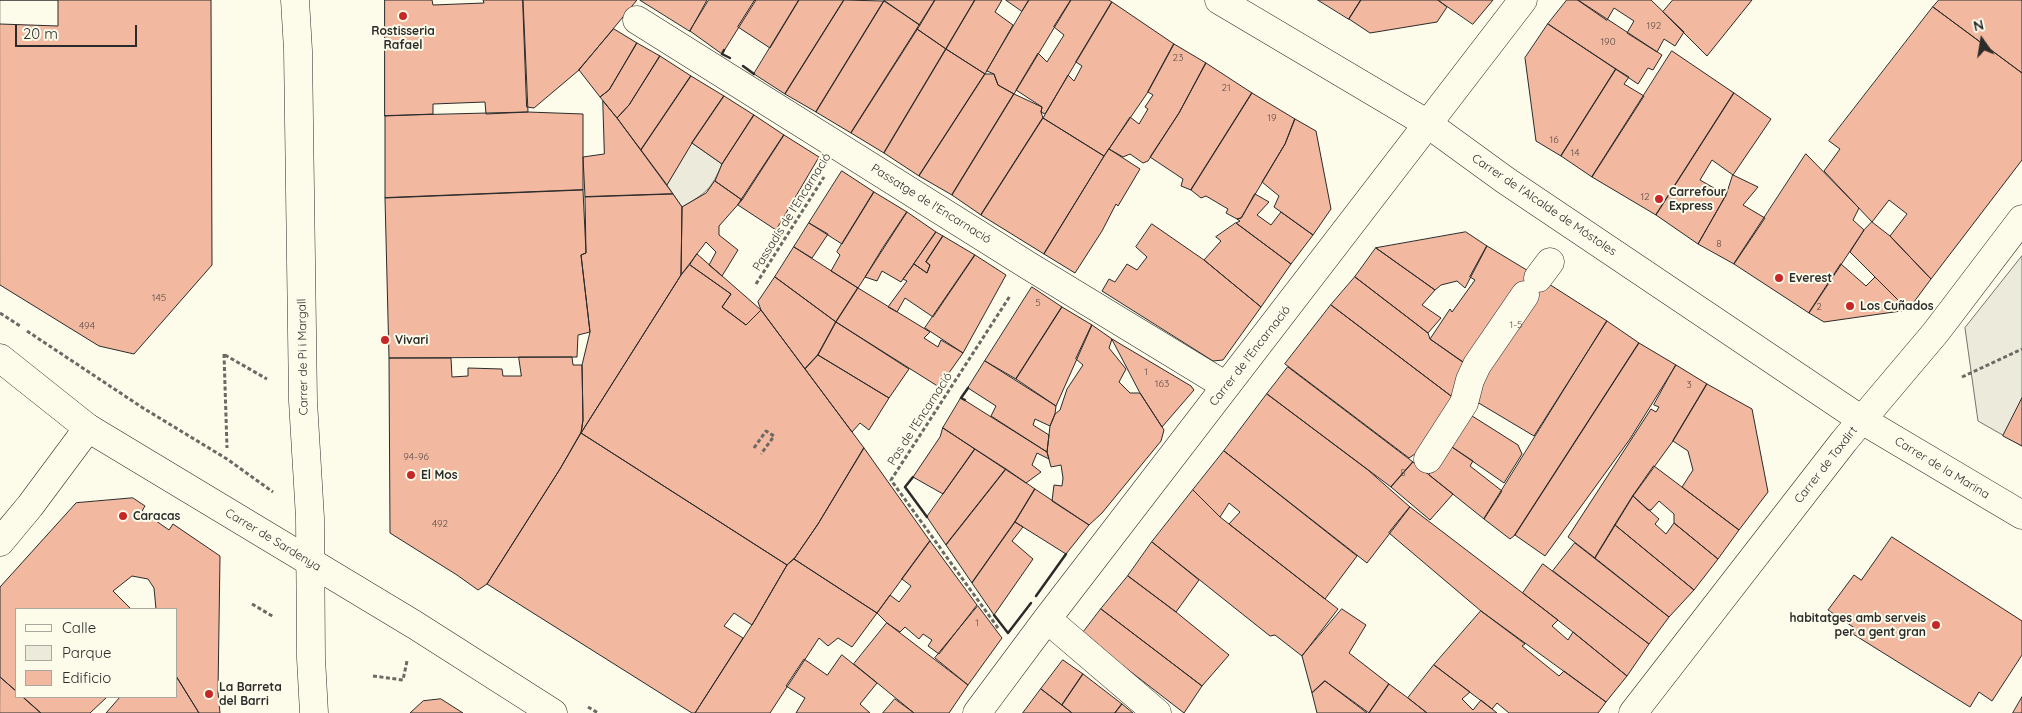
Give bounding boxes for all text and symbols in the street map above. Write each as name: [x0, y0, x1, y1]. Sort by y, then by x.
marker: Rostisseria Rafael: [397, 10, 409, 22]
scale bar: [18, 15, 140, 47]
north arrow: [1957, 15, 2007, 65]
text: N: [1972, 15, 1986, 35]
house number: 192: [1647, 20, 1661, 32]
text: 20 m: [23, 24, 58, 43]
place label: Rostisseria Rafael: [371, 24, 435, 52]
house number: 190: [1600, 36, 1616, 48]
house number: 23: [1173, 52, 1183, 64]
house number: 21: [1221, 82, 1231, 94]
house number: 19: [1267, 112, 1277, 124]
house number: 16: [1549, 134, 1559, 146]
house number: 14: [1571, 147, 1579, 159]
street label: Passadís de l'Encarnació: [750, 150, 834, 274]
street label: Carrer de l'Alcalde de Móstoles: [1469, 151, 1619, 259]
street label: Passatge de l'Encarnació: [868, 161, 994, 247]
place label: Carrefour Express: [1669, 185, 1726, 213]
house number: 12: [1640, 191, 1650, 203]
marker: Carrefour Express: [1653, 193, 1665, 205]
house number: 8: [1716, 238, 1722, 250]
place label: Everest: [1789, 271, 1832, 285]
marker: Everest: [1773, 272, 1785, 284]
house number: 145: [152, 292, 166, 304]
house number: 5: [1035, 297, 1041, 309]
street label: Carrer de Pi i Margall: [295, 298, 311, 416]
place label: Los Cuñados: [1860, 299, 1933, 313]
marker: Los Cuñados: [1844, 300, 1856, 312]
house number: 2: [1816, 301, 1822, 313]
street label: Carrer de l'Encarnació: [1206, 303, 1294, 409]
house number: 1-5: [1509, 319, 1523, 331]
house number: 494: [79, 320, 95, 332]
place label: Vivari: [395, 333, 428, 347]
marker: Vivari: [379, 334, 391, 346]
house number: 1: [1144, 366, 1148, 378]
street label: Pas de l'Encarnació: [885, 370, 955, 468]
house number: 163: [1155, 378, 1169, 390]
house number: 3: [1686, 379, 1692, 391]
street label: Carrer de Taxdirt: [1792, 424, 1860, 506]
street label: Carrer de la Marina: [1892, 434, 1992, 502]
house number: 94-96: [403, 451, 429, 463]
house number: 8: [1400, 467, 1406, 479]
place label: El Mos: [421, 468, 458, 482]
marker: El Mos: [405, 469, 417, 481]
street label: Carrer de Sardenya: [222, 506, 324, 574]
place label: Caracas: [133, 509, 180, 523]
marker: Caracas: [117, 510, 129, 522]
house number: 492: [432, 518, 448, 530]
legend: [15, 608, 178, 698]
place label: habitatges amb serveis per a gent gran: [1790, 611, 1926, 639]
house number: 1: [975, 617, 979, 629]
text: Calle: [62, 618, 96, 637]
marker: habitatges amb serveis per a gent gran: [1930, 619, 1942, 631]
text: Parque: [62, 643, 112, 662]
text: Edificio: [62, 668, 111, 687]
place label: La Barreta del Barri: [219, 680, 282, 708]
marker: La Barreta del Barri: [203, 688, 215, 700]

